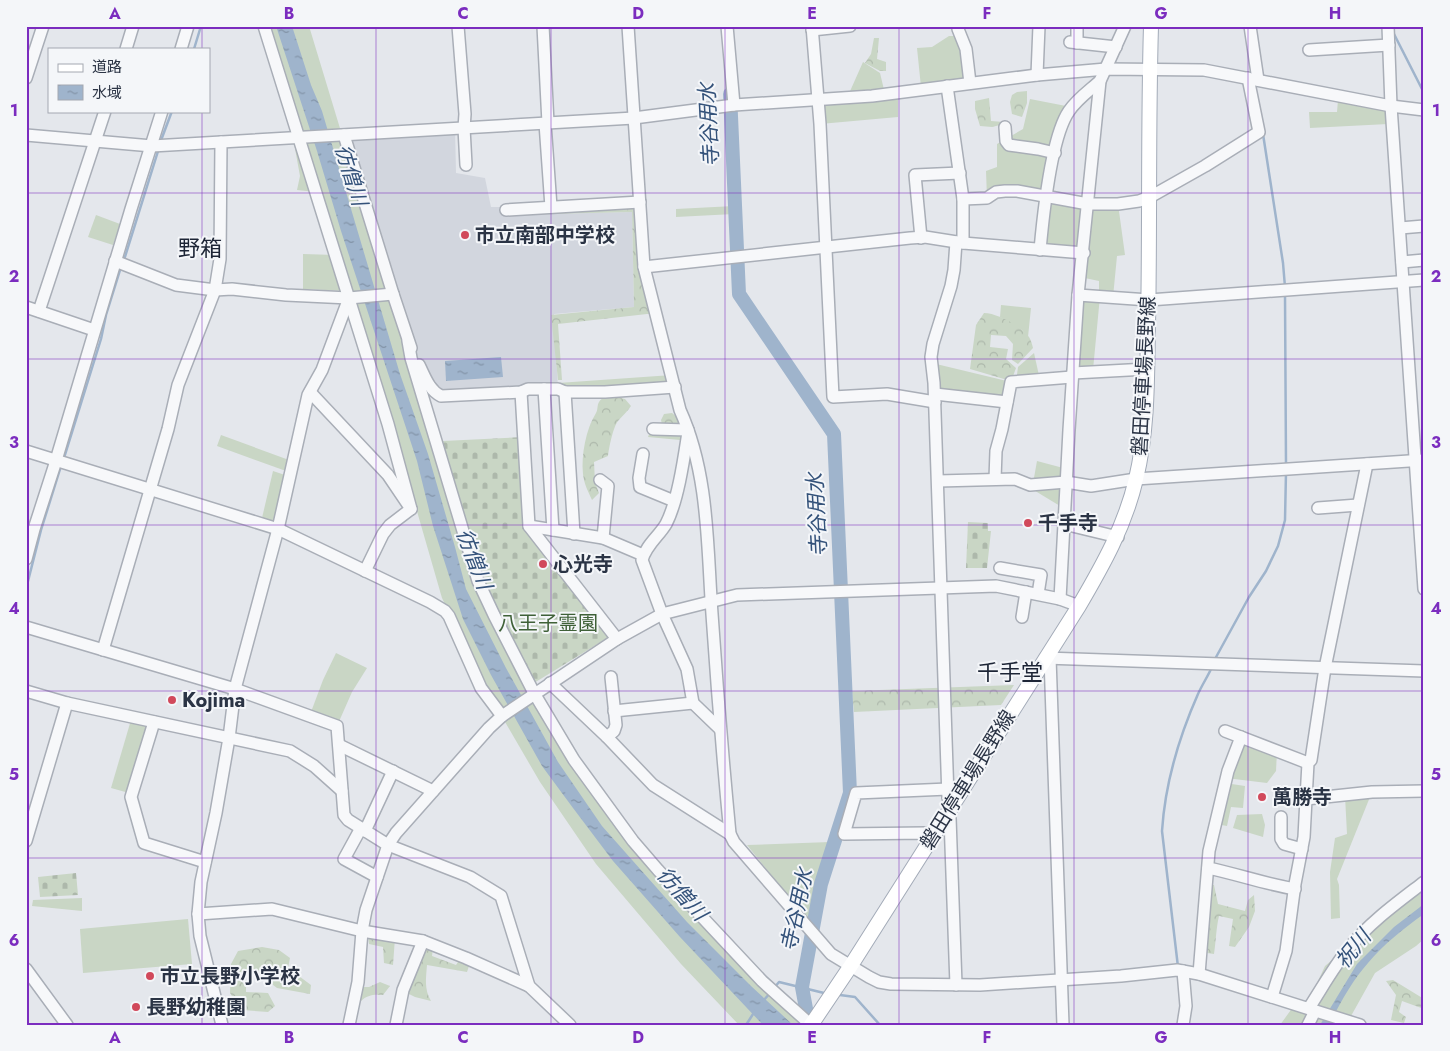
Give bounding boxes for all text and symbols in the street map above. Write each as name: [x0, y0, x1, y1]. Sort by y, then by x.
text: A: [108, 2, 121, 25]
text: B: [284, 2, 294, 25]
text: C: [457, 2, 469, 25]
text: D: [632, 2, 644, 25]
text: E: [807, 2, 817, 25]
text: F: [983, 2, 991, 25]
text: G: [1154, 2, 1168, 25]
text: H: [1329, 2, 1341, 25]
legend: [48, 48, 210, 112]
text: 道路: [92, 56, 122, 78]
water label: 寺谷用水: [692, 80, 726, 168]
text: 水域: [92, 82, 122, 104]
text: 1: [10, 99, 18, 122]
text: 1: [1432, 99, 1440, 122]
water label: 彷僧川: [327, 140, 375, 211]
place label: 市立南部中学校: [475, 221, 615, 250]
marker: 市立南部中学校: [459, 229, 471, 241]
district label: 野箱: [178, 232, 222, 264]
text: 2: [9, 265, 19, 288]
text: 2: [1431, 265, 1441, 288]
street label: 磐田停車場長野線: [1125, 295, 1163, 457]
text: 3: [9, 431, 19, 454]
text: 3: [1431, 431, 1441, 454]
water label: 寺谷用水: [800, 470, 834, 558]
place label: 千手寺: [1038, 509, 1098, 538]
marker: 千手寺: [1022, 517, 1034, 529]
water label: 彷僧川: [449, 524, 500, 596]
place label: 心光寺: [553, 550, 613, 579]
marker: 心光寺: [537, 558, 549, 570]
text: 4: [8, 597, 20, 620]
text: 4: [1430, 597, 1442, 620]
park label: 八王子霊園: [498, 609, 598, 638]
district label: 千手堂: [977, 656, 1043, 688]
place label: Kojima: [182, 686, 245, 715]
marker: Kojima: [166, 694, 178, 706]
street label: 磐田停車場長野線: [913, 704, 1023, 856]
text: 5: [9, 763, 19, 786]
text: 5: [1431, 763, 1441, 786]
place label: 萬勝寺: [1272, 783, 1332, 812]
marker: 萬勝寺: [1256, 791, 1268, 803]
water label: 彷僧川: [650, 861, 716, 929]
water label: 寺谷用水: [774, 864, 821, 954]
water label: 祝川: [1328, 922, 1379, 975]
text: 6: [9, 929, 19, 952]
text: 6: [1431, 929, 1441, 952]
place label: 市立長野小学校: [160, 962, 300, 991]
marker: 市立長野小学校: [144, 970, 156, 982]
place label: 長野幼稚園: [146, 993, 246, 1022]
marker: 長野幼稚園: [130, 1001, 142, 1013]
text: A: [108, 1026, 121, 1049]
text: B: [284, 1026, 294, 1049]
text: C: [457, 1026, 469, 1049]
text: D: [632, 1026, 644, 1049]
text: E: [807, 1026, 817, 1049]
text: F: [983, 1026, 991, 1049]
text: G: [1154, 1026, 1168, 1049]
text: H: [1329, 1026, 1341, 1049]

